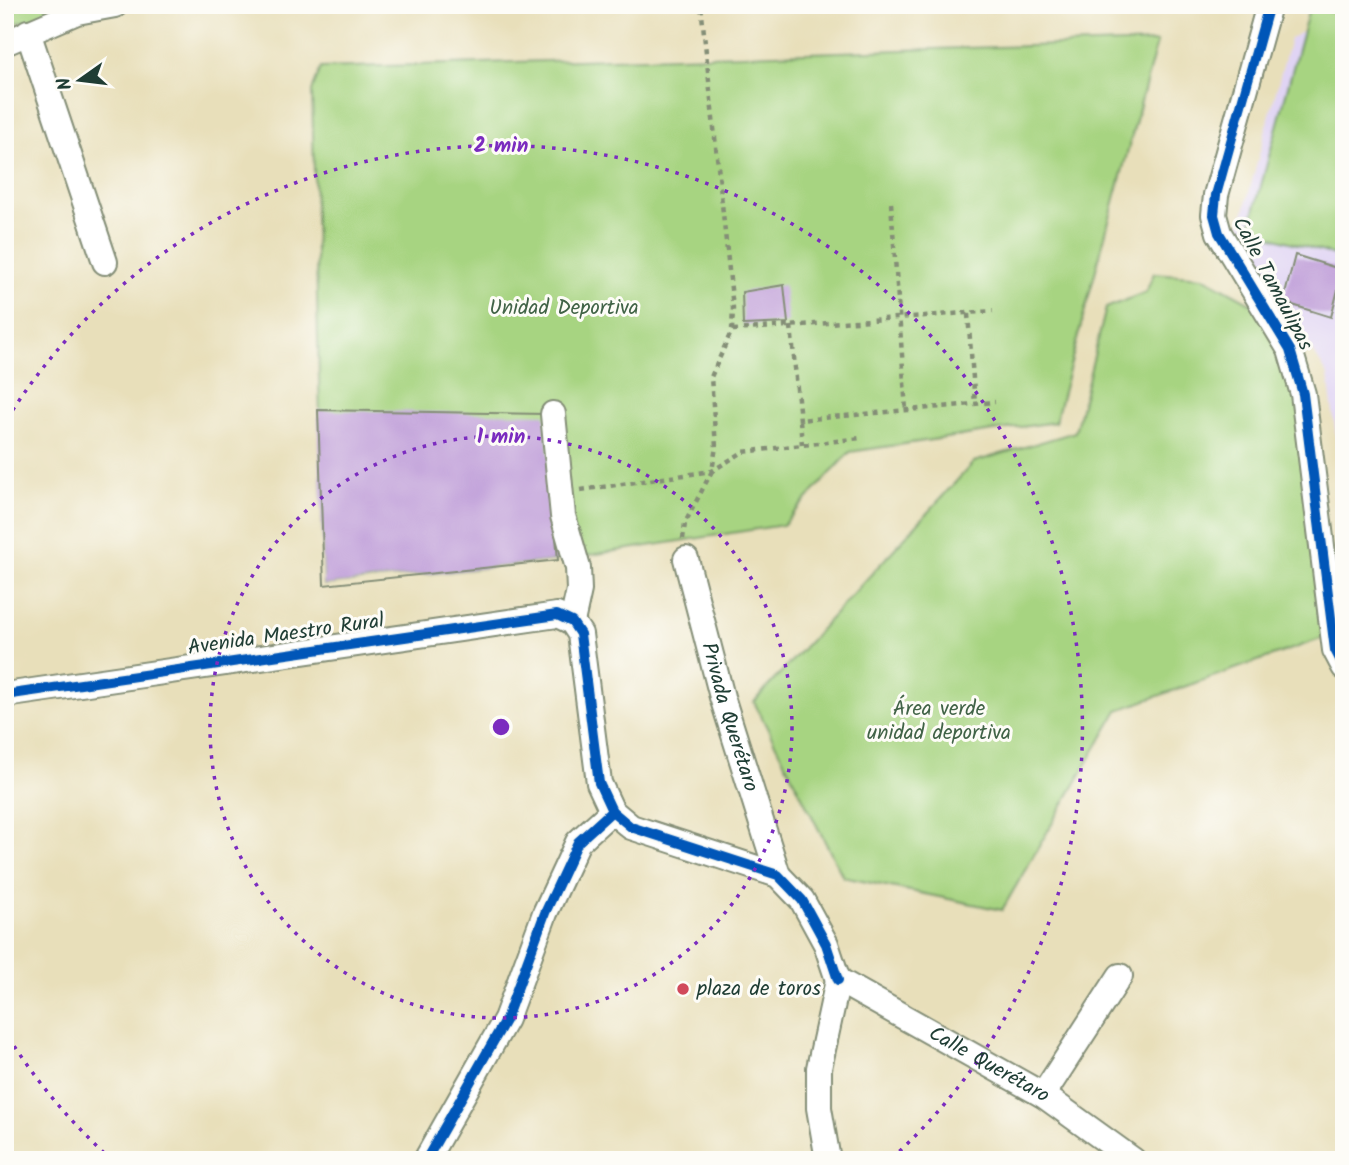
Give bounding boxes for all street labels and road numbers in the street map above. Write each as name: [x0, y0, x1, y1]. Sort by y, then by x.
street label: Calle Tamaulipas: [1223, 211, 1321, 357]
street label: Avenida Maestro Rural: [186, 605, 386, 665]
street label: Privada Querétaro: [692, 639, 767, 796]
street label: Calle Querétaro: [922, 1017, 1057, 1111]

